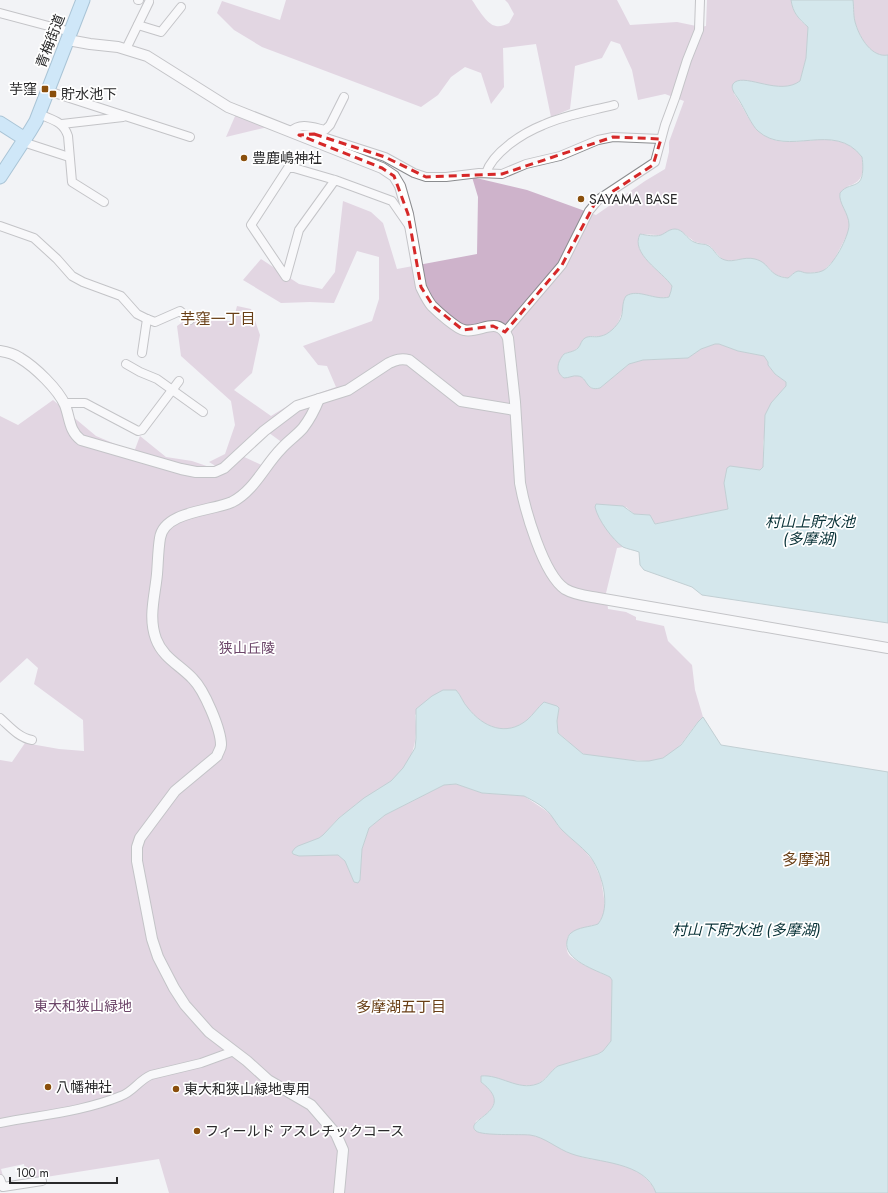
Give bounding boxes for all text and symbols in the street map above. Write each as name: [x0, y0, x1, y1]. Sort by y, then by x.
street label: 青梅街道: [31, 11, 69, 71]
place label: 芋窪: [9, 79, 37, 99]
marker: 芋窪: [40, 84, 50, 94]
place label: 貯水池下: [61, 84, 117, 104]
marker: 貯水池下: [48, 89, 58, 99]
place label: 豊鹿嶋神社: [252, 148, 322, 168]
marker: 豊鹿嶋神社: [239, 153, 249, 163]
place label: SAYAMA BASE: [589, 189, 678, 209]
marker: SAYAMA BASE: [576, 194, 586, 204]
district label: 芋窪一丁目: [180, 308, 256, 330]
water label: 村山上貯水池 (多摩湖): [765, 511, 857, 550]
park label: 狭山丘陵: [219, 638, 275, 658]
district label: 多摩湖: [782, 848, 830, 871]
water label: 村山下貯水池 (多摩湖): [672, 919, 820, 941]
park label: 東大和狭山緑地: [34, 996, 132, 1016]
district label: 多摩湖五丁目: [356, 996, 446, 1018]
place label: 八幡神社: [56, 1077, 112, 1097]
place label: 東大和狭山緑地専用: [184, 1079, 310, 1099]
marker: 八幡神社: [43, 1082, 53, 1092]
marker: 東大和狭山緑地専用: [171, 1084, 181, 1094]
place label: フィールド アスレチックコース: [205, 1121, 404, 1141]
marker: フィールド アスレチックコース: [192, 1126, 202, 1136]
scale bar: [10, 1159, 117, 1185]
text: 100 m: [16, 1164, 49, 1182]

